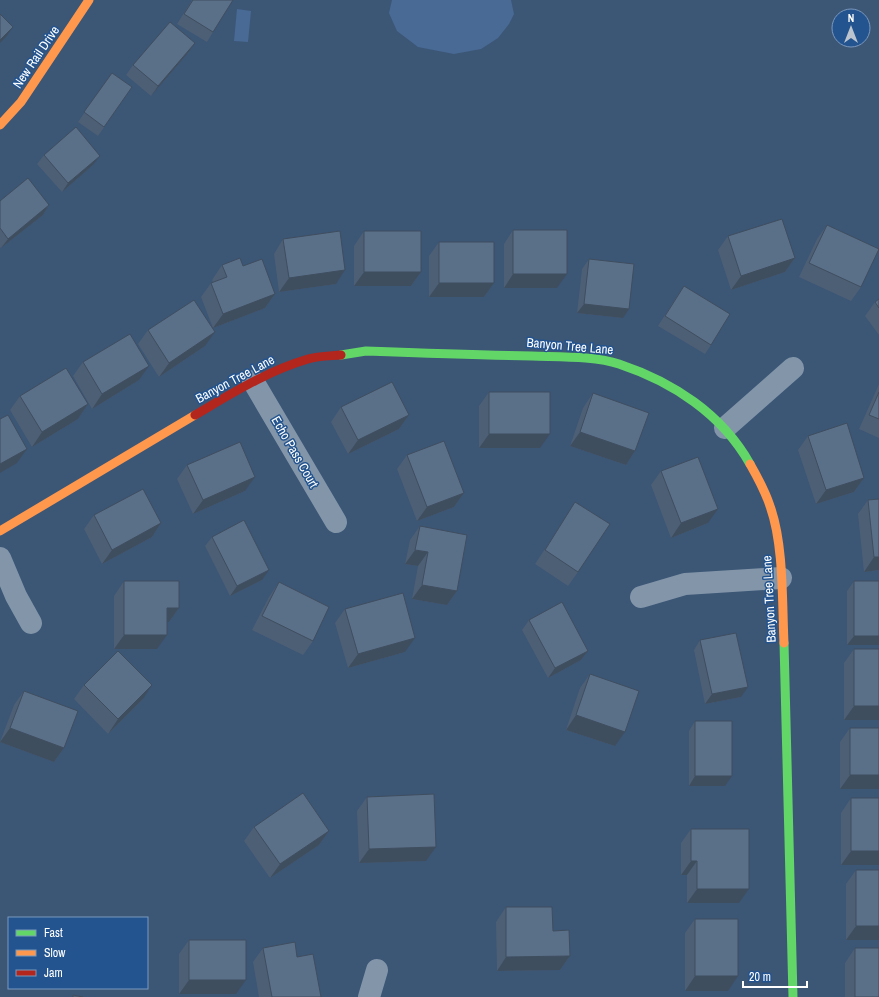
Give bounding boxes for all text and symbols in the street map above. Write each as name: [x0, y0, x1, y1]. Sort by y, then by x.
north arrow: [831, 8, 871, 48]
text: N: [848, 11, 854, 25]
street label: New Rail Drive: [9, 22, 63, 91]
street label: Banyon Tree Lane: [526, 334, 614, 358]
street label: Banyon Tree Lane: [193, 351, 278, 407]
street label: Echo Pass Court: [268, 413, 322, 491]
street label: Banyon Tree Lane: [758, 555, 780, 643]
legend: [8, 917, 148, 989]
text: Fast: [44, 925, 63, 941]
text: Slow: [44, 945, 66, 961]
scale bar: [743, 963, 807, 989]
text: Jam: [44, 965, 63, 981]
text: 20 m: [749, 969, 771, 985]

